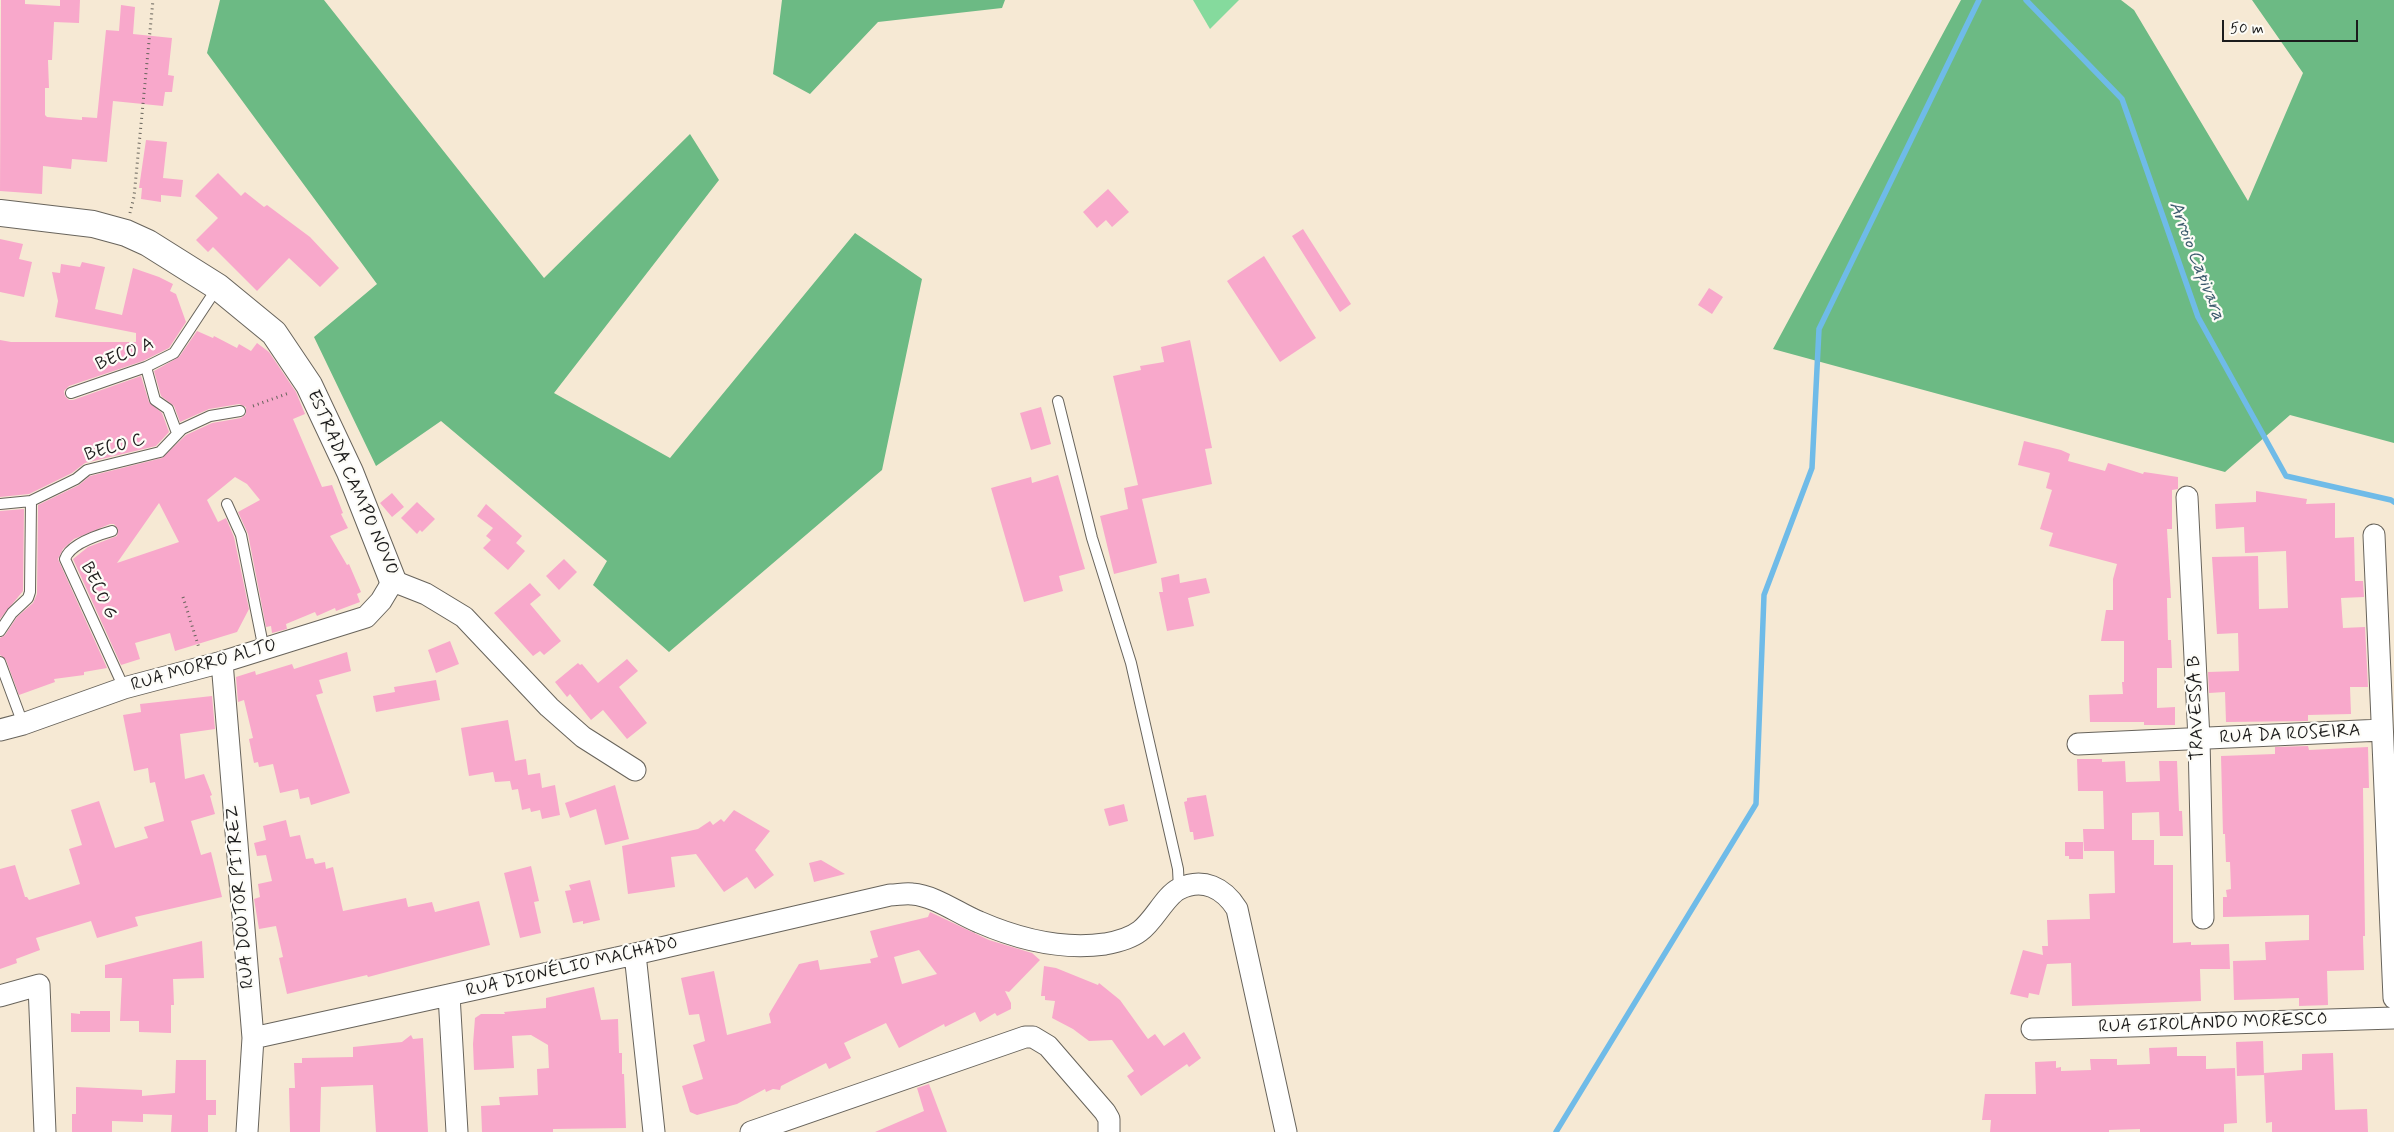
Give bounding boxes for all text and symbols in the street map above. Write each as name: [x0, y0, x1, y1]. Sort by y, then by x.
scale bar: [2224, 10, 2360, 42]
text: 50 m: [2230, 19, 2264, 39]
water label: Arroio Capivara: [2163, 198, 2229, 324]
street label: BECO A: [93, 334, 157, 376]
street label: ESTRADA CAMPO NOVO: [301, 387, 403, 579]
street label: BECO C: [82, 429, 148, 467]
street label: BECO G: [75, 559, 121, 623]
street label: RUA MORRO ALTO: [129, 635, 279, 697]
street label: TRAVESSA B: [2184, 655, 2210, 761]
street label: RUA DA ROSEIRA: [2219, 721, 2361, 749]
street label: RUA DOUTOR PITREZ: [222, 805, 260, 989]
street label: RUA DIONÉLIO MACHADO: [464, 933, 680, 1003]
street label: RUA GIROLANDO MORESCO: [2098, 1009, 2328, 1039]

